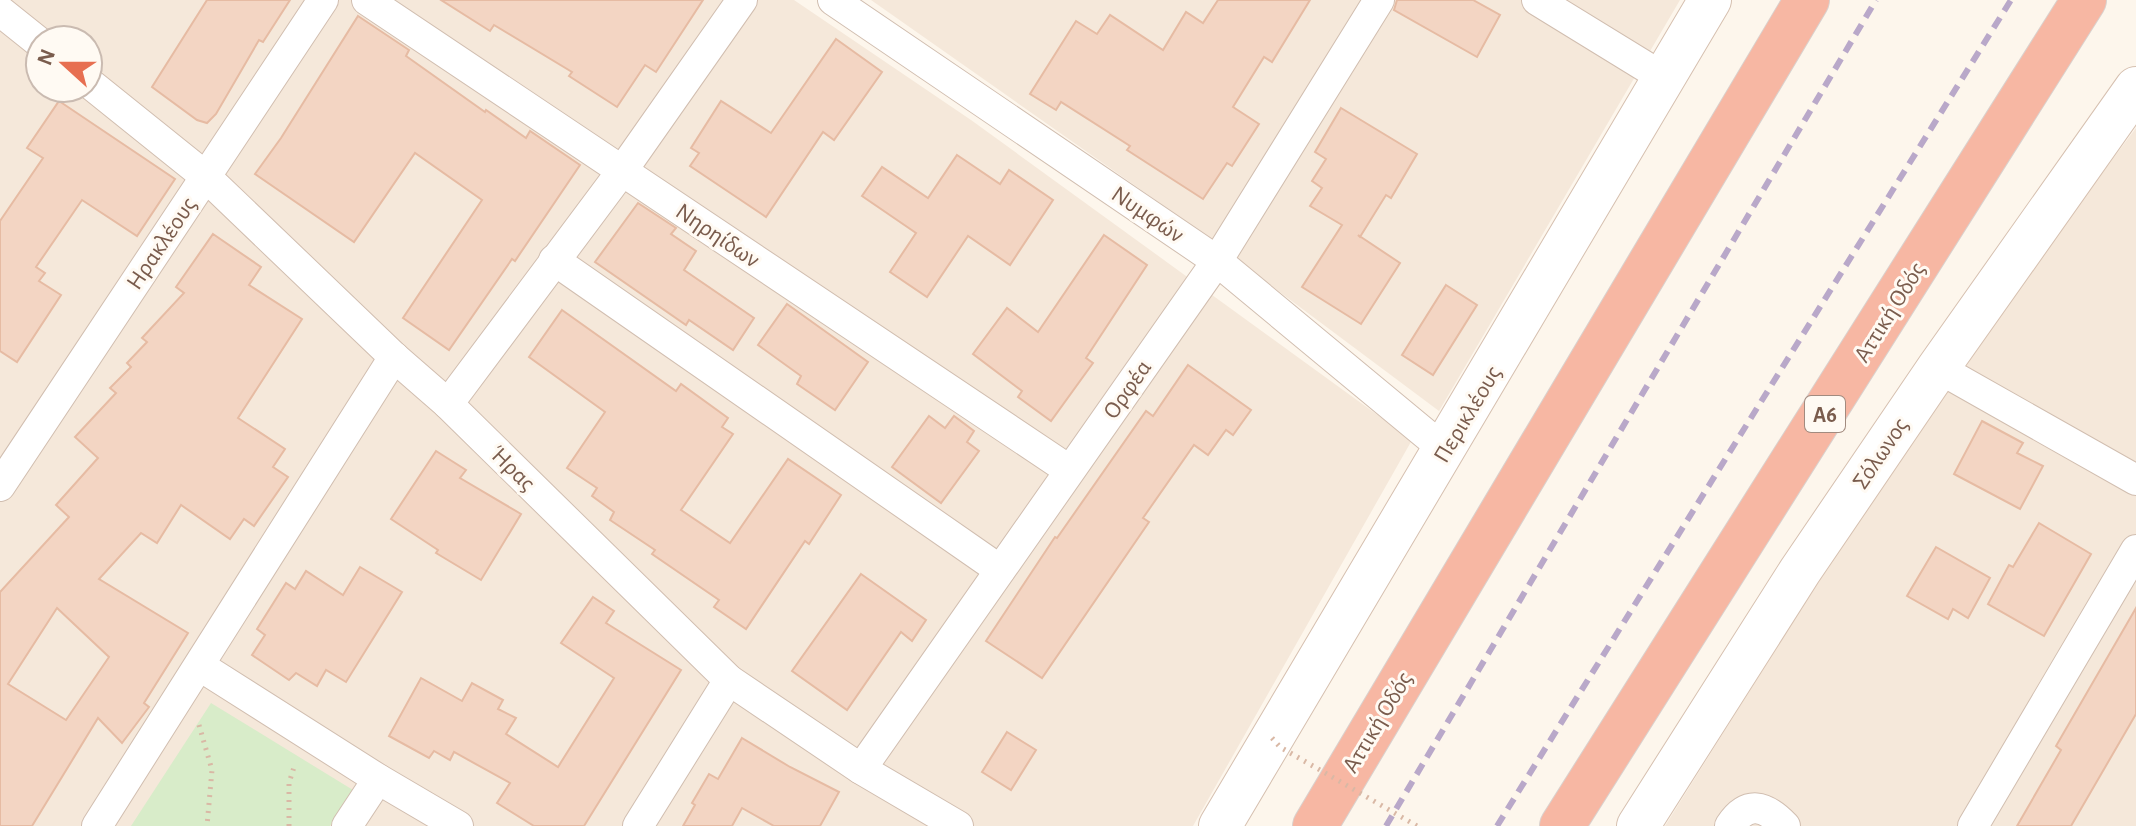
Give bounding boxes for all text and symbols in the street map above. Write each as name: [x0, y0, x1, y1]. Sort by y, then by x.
north arrow: [24, 24, 104, 104]
text: N: [33, 46, 59, 68]
street label: Νυμφών: [1107, 182, 1188, 248]
street label: Ηρακλέους: [122, 193, 201, 294]
street label: Νηρηίδων: [671, 199, 764, 272]
street label: Αττική Οδός: [1850, 258, 1930, 367]
street label: Ορφέα: [1099, 356, 1156, 423]
street label: Περικλέους: [1430, 362, 1506, 467]
road number: Α6: [1805, 396, 1845, 432]
street label: Σόλωνος: [1848, 414, 1913, 494]
street label: Ήρας: [485, 441, 540, 496]
street label: Αττική Οδός: [1339, 668, 1417, 777]

